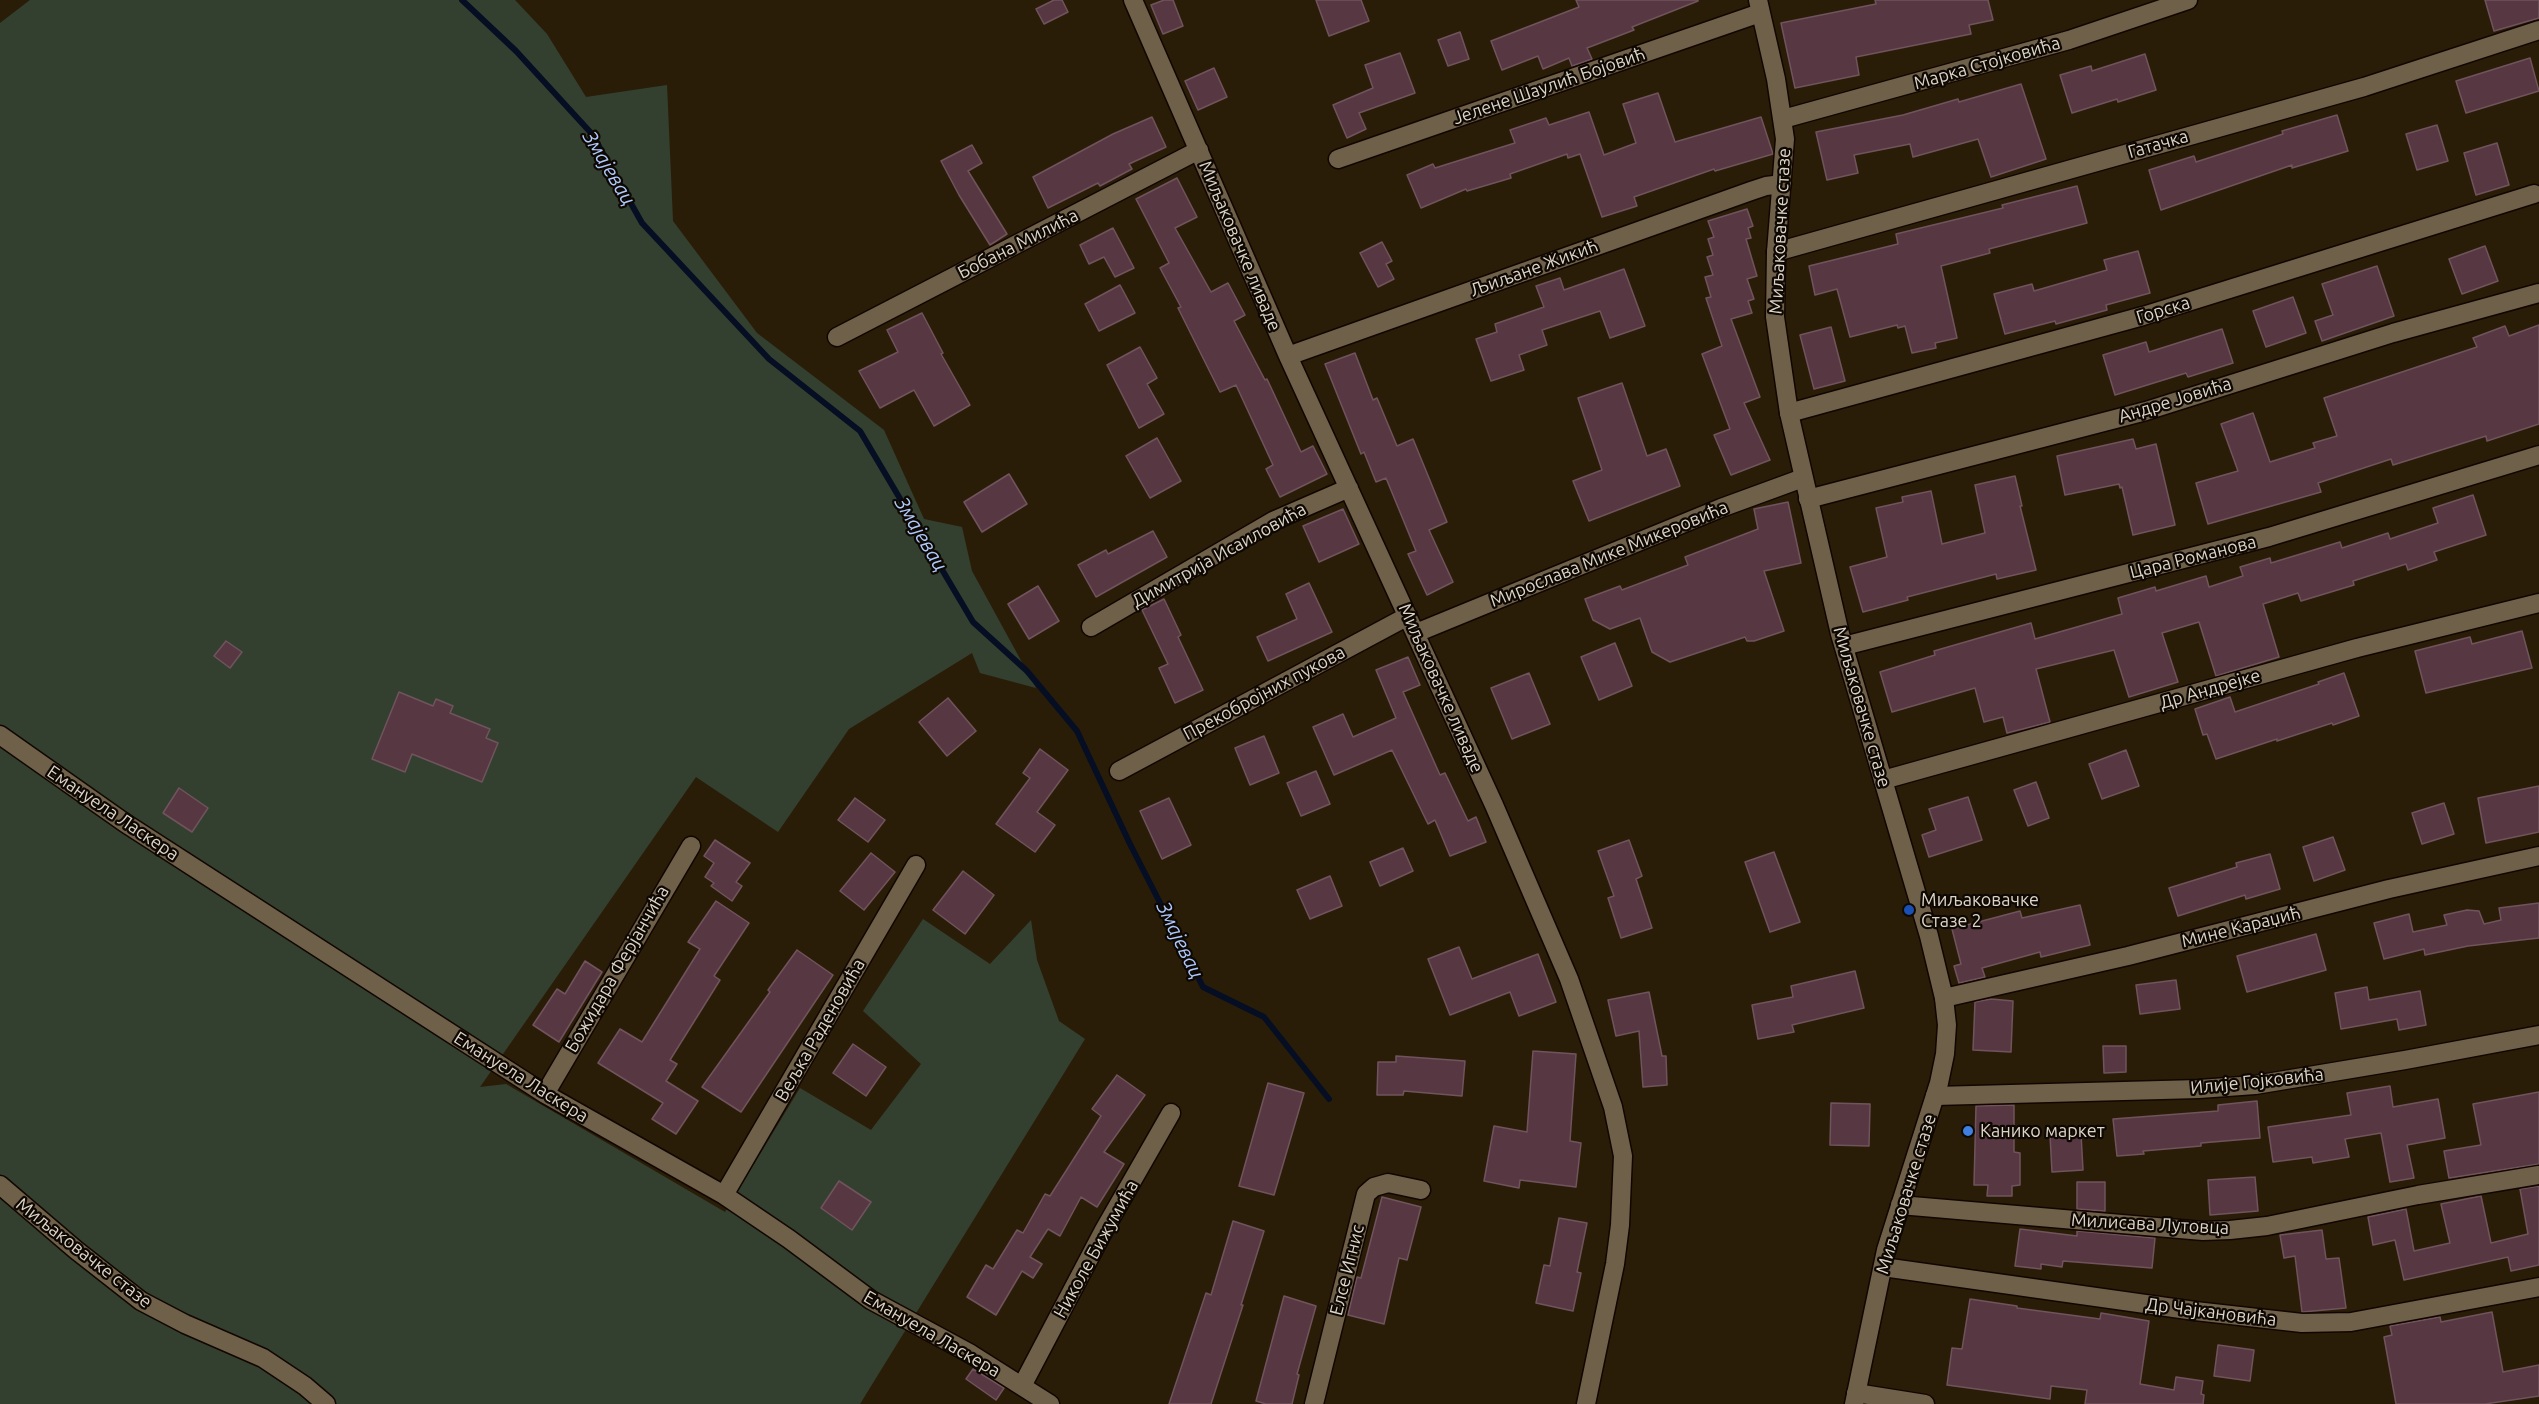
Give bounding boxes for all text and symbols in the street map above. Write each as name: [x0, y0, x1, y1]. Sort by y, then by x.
street label: Марка Стојковића: [1911, 32, 2063, 94]
street label: Јелене Шаулић Бојовић: [1450, 43, 1648, 129]
street label: Гатачка: [2125, 125, 2191, 163]
water label: Змајевац: [577, 126, 641, 210]
street label: Миљаковачке стазе: [1765, 147, 1795, 315]
street label: Миљаковачке ливаде: [1194, 158, 1286, 334]
street label: Бобана Милића: [954, 204, 1082, 284]
street label: Љиљане Жикић: [1467, 235, 1601, 301]
street label: Горска: [2134, 292, 2192, 328]
street label: Андре Јовића: [2116, 373, 2234, 427]
water label: Змајевац: [889, 492, 953, 576]
street label: Мирослава Мике Микеровића: [1487, 496, 1731, 612]
street label: Димитрија Исаиловића: [1128, 498, 1310, 612]
street label: Цара Романова: [2128, 531, 2258, 583]
street label: Миљаковачке ливаде: [1394, 600, 1488, 776]
street label: Миљаковачке стазе: [1829, 624, 1895, 790]
street label: Прекобројних пукова: [1179, 641, 1349, 745]
street label: Др Андрејке: [2157, 664, 2263, 714]
street label: Емануела Ласкера: [43, 761, 183, 865]
street label: Божидара Ферјанчића: [560, 882, 674, 1056]
place label: Миљаковачке Стазе 2: [1921, 889, 2039, 932]
water label: Змајевац: [1151, 898, 1209, 982]
street label: Мине Караџић: [2179, 902, 2303, 952]
marker: Миљаковачке Стазе 2: [1902, 903, 1916, 917]
street label: Вељка Раденовића: [770, 955, 870, 1105]
street label: Емануела Ласкера: [450, 1027, 592, 1127]
street label: Илије Гојковића: [2189, 1063, 2325, 1099]
street label: Миљаковачке стазе: [1871, 1111, 1941, 1277]
place label: Канико маркет: [1980, 1120, 2105, 1142]
marker: Канико маркет: [1961, 1124, 1975, 1138]
street label: Николе Бижумића: [1049, 1176, 1143, 1322]
street label: Миљаковачке стазе: [12, 1193, 156, 1313]
street label: Милисава Лутовца: [2070, 1209, 2230, 1239]
street label: Елсе Игнис: [1325, 1222, 1369, 1318]
street label: Емануела Ласкера: [860, 1286, 1004, 1382]
street label: Др Чајкановића: [2144, 1293, 2278, 1331]

